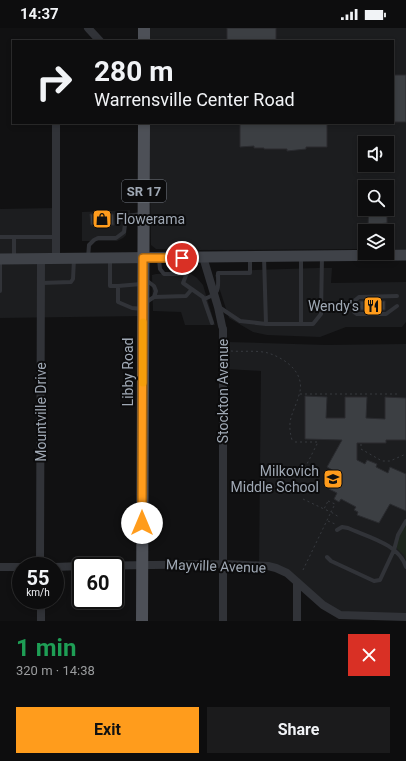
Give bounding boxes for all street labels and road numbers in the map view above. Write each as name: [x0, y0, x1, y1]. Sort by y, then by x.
road number: SR 17: [122, 180, 166, 202]
street label: Libby Road: [120, 338, 136, 406]
street label: Stockton Avenue: [215, 339, 231, 443]
street label: Mountville Drive: [33, 362, 49, 462]
street label: Mayville Avenue: [166, 556, 266, 576]

